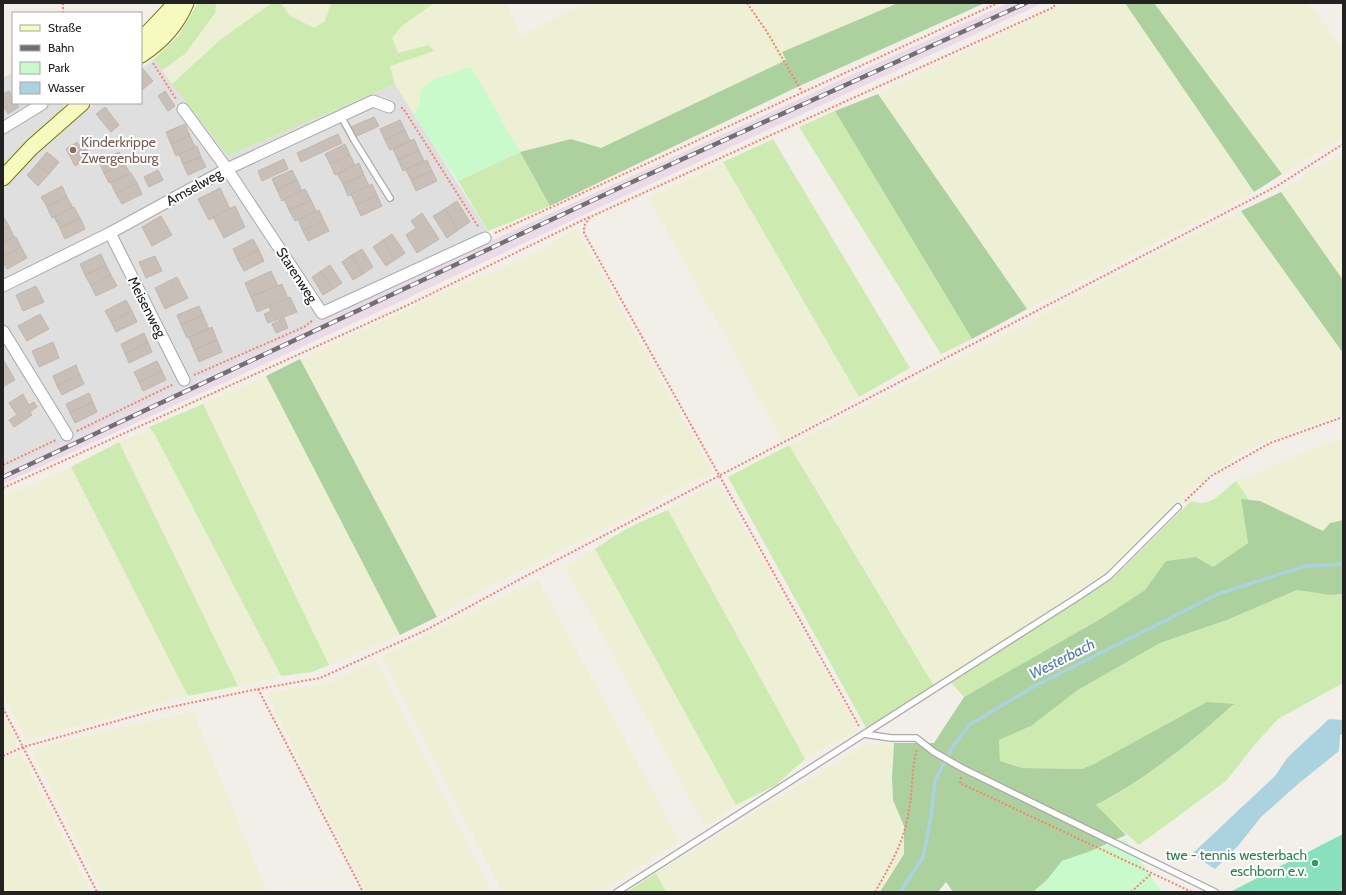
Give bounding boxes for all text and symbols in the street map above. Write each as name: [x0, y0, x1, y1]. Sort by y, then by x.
legend: [12, 12, 142, 104]
text: Straße: [48, 20, 81, 35]
text: Bahn: [48, 40, 74, 55]
text: Park: [48, 60, 70, 75]
text: Wasser: [48, 80, 85, 95]
place label: Kinderkrippe Zwergenburg: [81, 133, 159, 167]
marker: Kinderkrippe Zwergenburg: [68, 145, 78, 155]
street label: Amselweg: [163, 164, 226, 210]
street label: Starenweg: [272, 244, 322, 307]
street label: Meisenweg: [124, 273, 171, 342]
water label: Westerbach: [1026, 635, 1098, 683]
place label: twe - tennis westerbach eschborn e.v.: [1166, 846, 1307, 880]
marker: twe - tennis westerbach eschborn e.v.: [1310, 858, 1320, 868]

